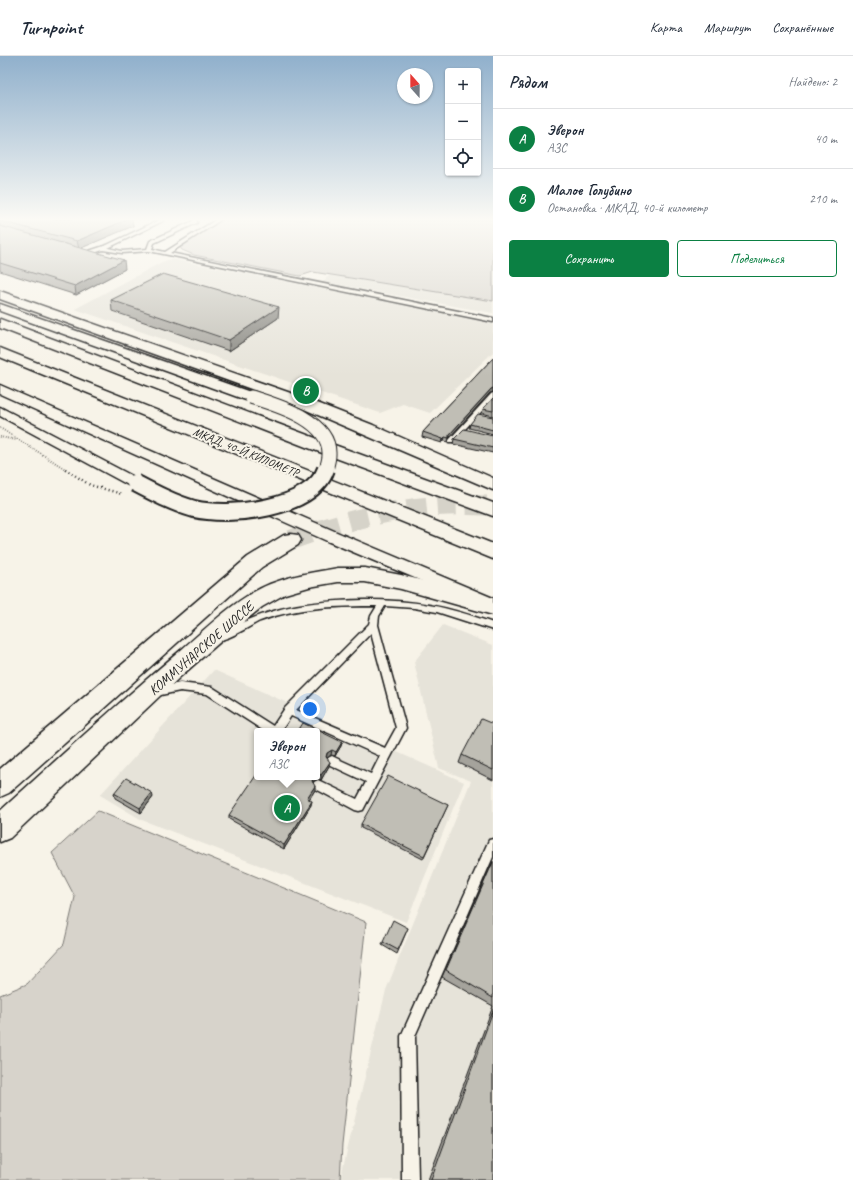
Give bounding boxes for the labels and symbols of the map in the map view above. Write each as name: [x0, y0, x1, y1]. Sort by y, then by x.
north arrow: [397, 68, 433, 104]
pin: B: [293, 376, 319, 406]
street label: МКАД, 40-Й КИЛОМЕТР: [191, 423, 302, 481]
street label: КОММУНАРСКОЕ ШОССЕ: [145, 597, 258, 699]
your location: [300, 699, 320, 719]
pin: A: [274, 793, 300, 823]

